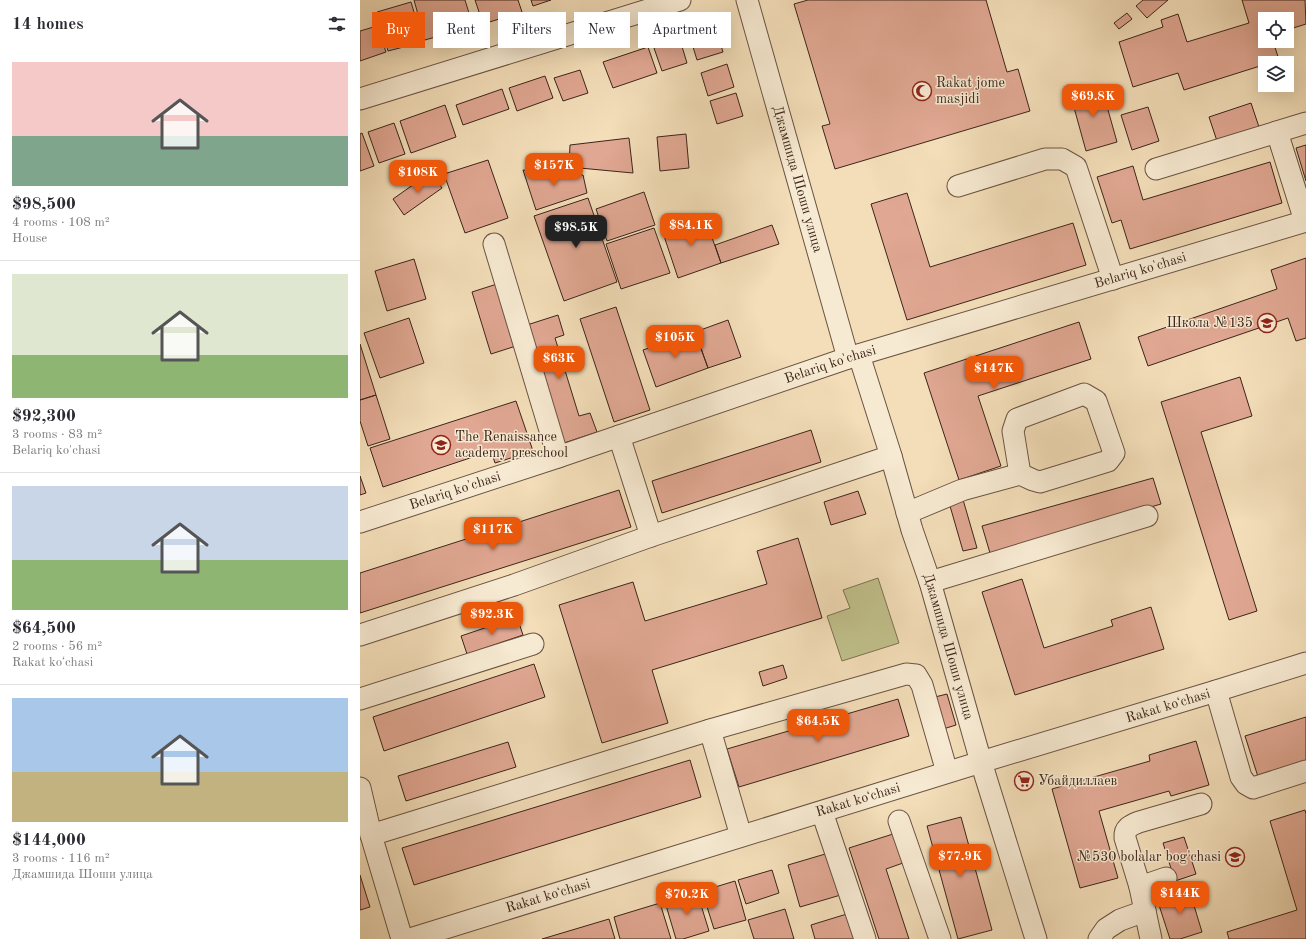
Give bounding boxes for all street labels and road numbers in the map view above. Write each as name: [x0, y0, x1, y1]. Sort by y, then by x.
street label: Джамшида Шоши улица: [770, 104, 825, 254]
street label: Belariq ko'chasi: [1093, 250, 1188, 291]
street label: Belariq ko'chasi: [783, 343, 878, 386]
street label: Belariq ko'chasi: [407, 469, 503, 512]
street label: Джамшида Шоши улица: [921, 571, 976, 722]
street label: Rakat koʻchasi: [1124, 685, 1212, 725]
street label: Rakat koʻchasi: [814, 779, 902, 819]
street label: Rakat koʻchasi: [504, 875, 592, 915]

